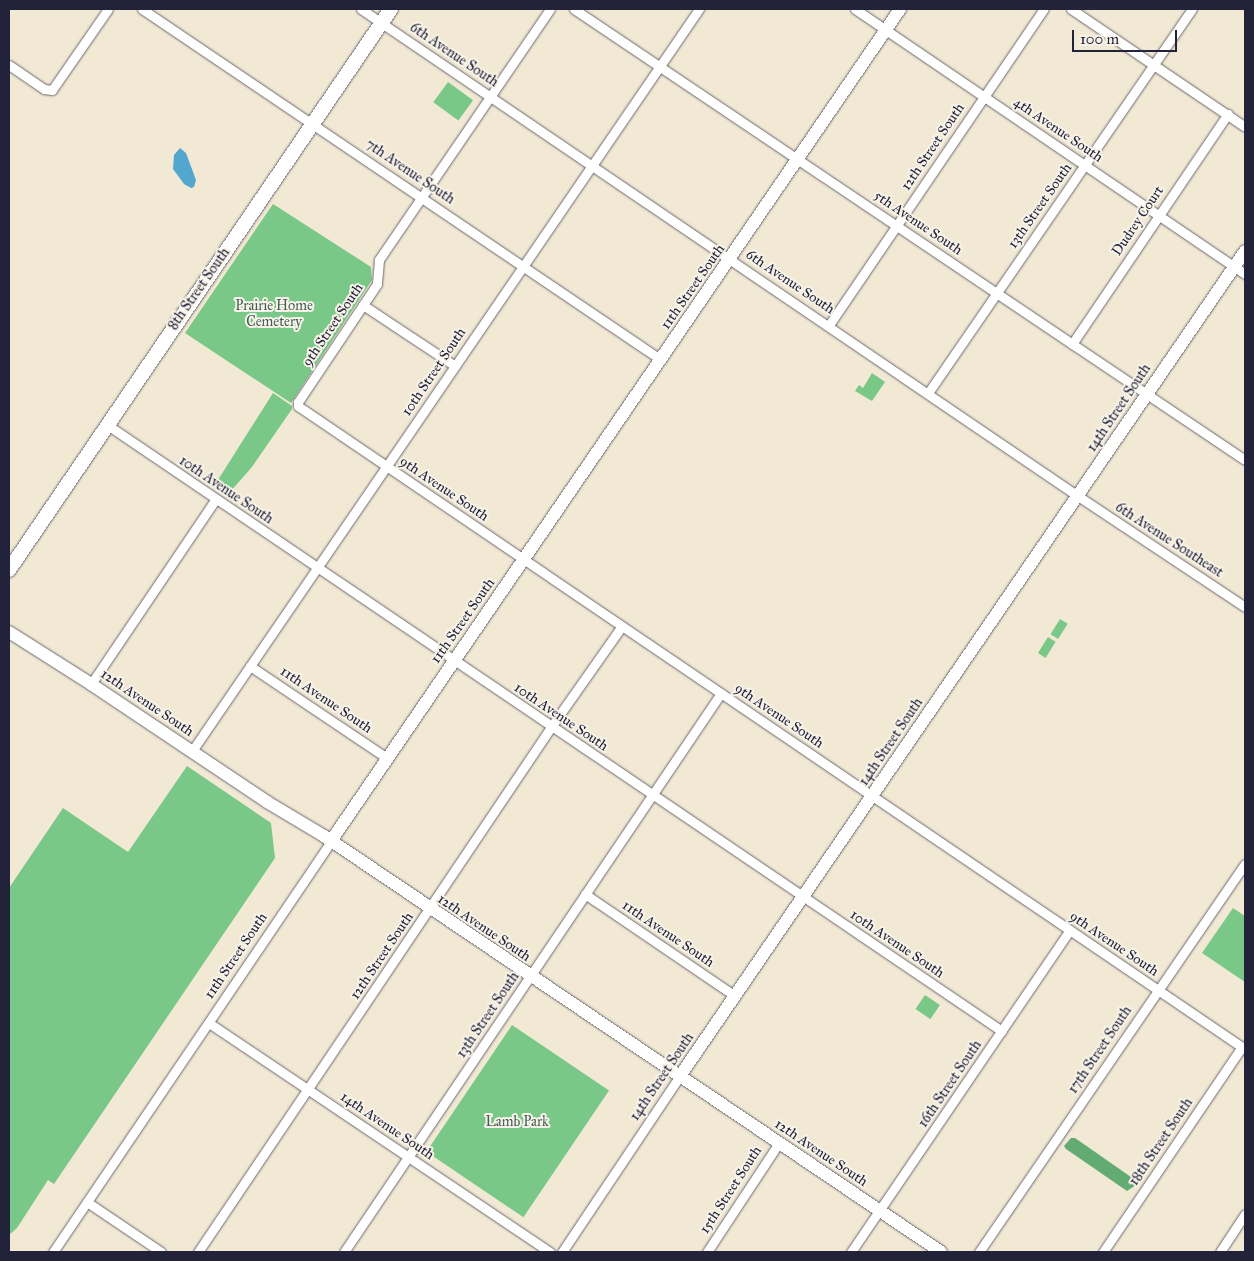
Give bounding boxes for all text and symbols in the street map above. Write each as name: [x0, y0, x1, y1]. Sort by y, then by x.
street label: 6th Avenue South: [406, 19, 502, 91]
scale bar: [1074, 20, 1179, 52]
text: 100 m: [1080, 30, 1119, 48]
street label: 4th Avenue South: [1010, 94, 1106, 166]
street label: 12th Street South: [898, 100, 968, 194]
street label: 7th Avenue South: [362, 136, 458, 208]
street label: 13th Street South: [1004, 160, 1076, 252]
street label: Dudrey Court: [1109, 183, 1167, 259]
street label: 5th Avenue South: [871, 187, 965, 259]
street label: 11th Street South: [657, 241, 729, 333]
street label: 8th Street South: [164, 245, 234, 333]
street label: 6th Avenue South: [742, 246, 838, 318]
street label: 9th Street South: [299, 280, 367, 370]
park label: Prairie Home Cemetery: [235, 298, 313, 331]
street label: 10th Street South: [398, 325, 470, 419]
street label: 14th Street South: [1083, 361, 1155, 455]
street label: 10th Avenue South: [176, 452, 276, 528]
street label: 9th Avenue South: [396, 453, 492, 525]
street label: 6th Avenue Southeast: [1112, 499, 1226, 581]
street label: 11th Street South: [427, 575, 499, 667]
street label: 11th Avenue South: [277, 663, 375, 737]
street label: 12th Avenue South: [97, 666, 197, 740]
street label: 10th Avenue South: [511, 679, 611, 755]
street label: 9th Avenue South: [731, 680, 827, 752]
street label: 14th Street South: [855, 695, 927, 789]
street label: 12th Avenue South: [434, 891, 534, 965]
street label: 11th Avenue South: [619, 897, 717, 971]
street label: 10th Avenue South: [847, 906, 947, 982]
street label: 9th Avenue South: [1066, 908, 1162, 980]
street label: 12th Street South: [347, 909, 417, 1003]
street label: 11th Street South: [201, 910, 271, 1002]
street label: 13th Street South: [453, 969, 523, 1061]
street label: 17th Street South: [1065, 1003, 1135, 1097]
street label: 14th Street South: [626, 1030, 698, 1124]
street label: 16th Street South: [915, 1037, 985, 1131]
street label: 14th Avenue South: [337, 1088, 437, 1164]
street label: 18th Street South: [1126, 1095, 1196, 1189]
park label: Lamb Park: [485, 1114, 549, 1130]
street label: 12th Avenue South: [771, 1116, 871, 1190]
street label: 15th Street South: [696, 1143, 766, 1237]

